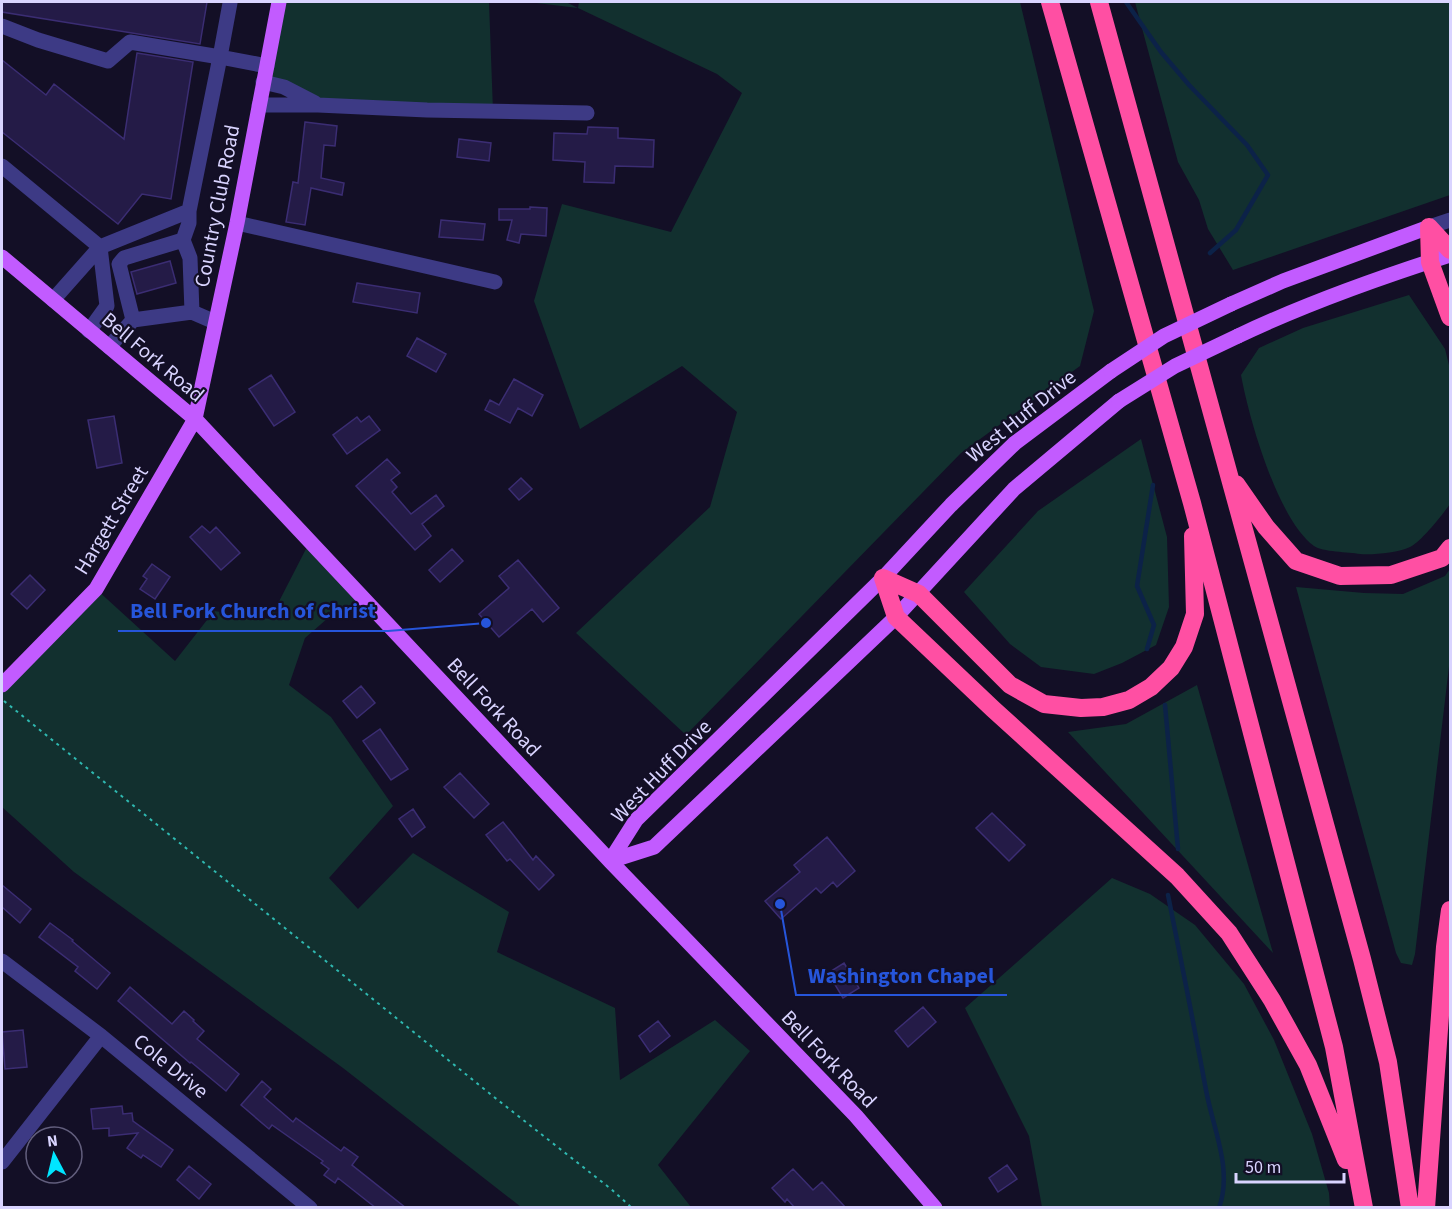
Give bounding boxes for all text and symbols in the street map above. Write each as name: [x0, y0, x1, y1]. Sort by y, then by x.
street label: Country Club Road: [187, 122, 247, 290]
street label: Bell Fork Road: [95, 305, 211, 409]
street label: West Huff Drive: [960, 362, 1082, 470]
street label: Hargett Street: [67, 460, 155, 580]
callout: Bell Fork Church of Christ: [118, 591, 388, 631]
text: Bell Fork Church of Christ: [130, 595, 376, 627]
street label: Bell Fork Road: [440, 651, 548, 763]
street label: West Huff Drive: [604, 713, 718, 829]
callout: Washington Chapel: [796, 955, 1007, 995]
text: Washington Chapel: [808, 960, 995, 992]
street label: Bell Fork Road: [774, 1003, 884, 1115]
street label: Cole Drive: [127, 1026, 215, 1106]
north arrow: [24, 1125, 84, 1185]
text: N: [46, 1130, 59, 1153]
scale bar: [1236, 1146, 1344, 1184]
text: 50 m: [1245, 1155, 1281, 1180]

